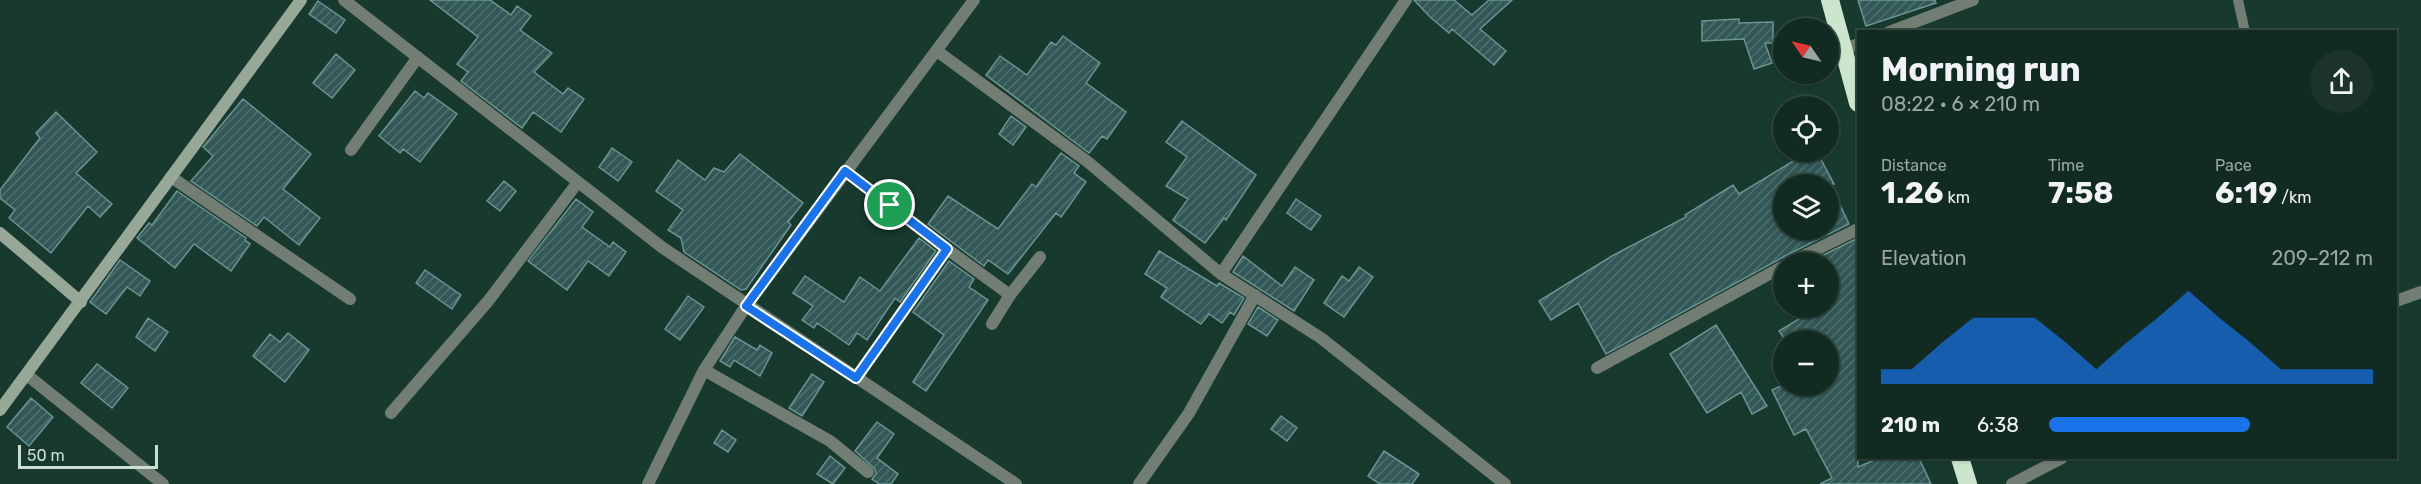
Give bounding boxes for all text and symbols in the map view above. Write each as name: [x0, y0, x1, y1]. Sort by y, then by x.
north arrow: [1773, 18, 1839, 84]
map controls: [1773, 18, 1839, 396]
text: Morning run: [1881, 50, 2081, 89]
button: share: [2310, 50, 2373, 113]
text: 08:22 · 6 × 210 m: [1881, 92, 2040, 116]
button: locate: [1773, 96, 1839, 162]
text: Distance: [1881, 156, 1947, 175]
text: Time: [2048, 156, 2084, 175]
text: Pace: [2215, 156, 2252, 175]
button: layers: [1773, 174, 1839, 240]
text: 1.26: [1881, 175, 1943, 211]
text: 7:58: [2048, 175, 2114, 211]
text: 6:19: [2215, 175, 2277, 211]
pin: [864, 179, 915, 230]
icon: arrive: [873, 188, 906, 221]
text: km: [1943, 188, 1970, 207]
text: /km: [2277, 188, 2312, 207]
text: Elevation: [1881, 246, 1967, 270]
text: 209–212 m: [2272, 246, 2373, 270]
button: +: [1773, 252, 1839, 318]
button: −: [1773, 330, 1839, 396]
text: 210 m: [1881, 413, 1940, 437]
text: 6:38: [1977, 413, 2019, 437]
scale bar: [18, 442, 158, 470]
text: 50 m: [27, 446, 65, 465]

